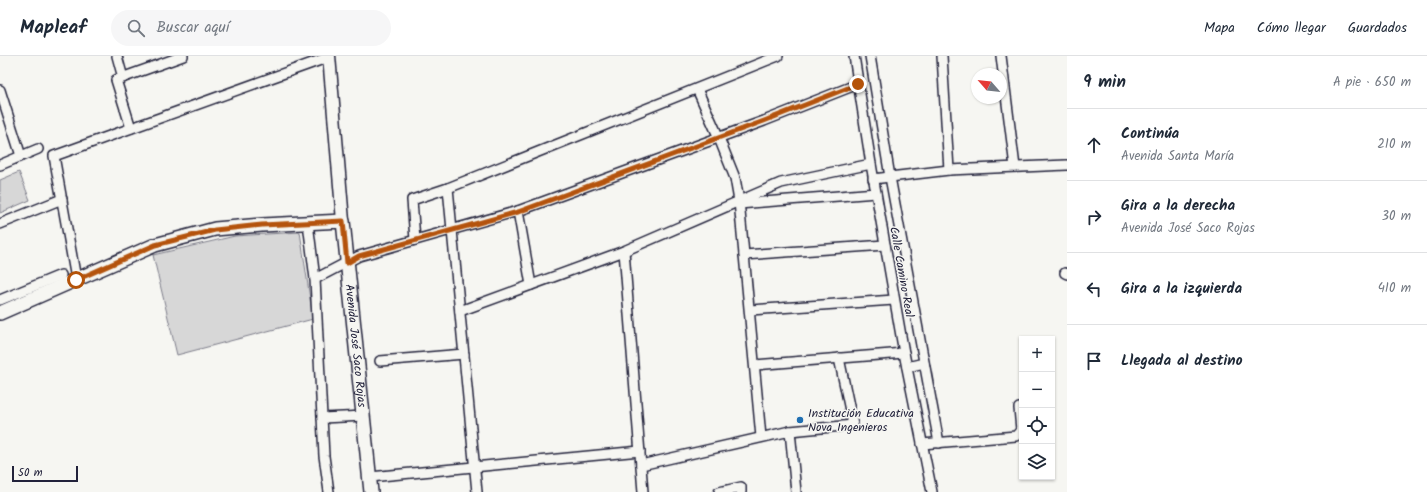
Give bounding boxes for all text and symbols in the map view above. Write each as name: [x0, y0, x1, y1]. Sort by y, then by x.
search box: [111, 10, 391, 46]
text: Mapleaf: [20, 13, 87, 43]
text: Buscar aquí: [157, 16, 229, 40]
icon: search: [125, 17, 147, 39]
text: Mapa: [1204, 17, 1235, 39]
text: Cómo llegar: [1257, 17, 1326, 39]
text: Guardados: [1348, 17, 1407, 39]
north arrow: [971, 68, 1007, 104]
text: 9 min: [1083, 69, 1126, 96]
text: A pie · 650 m: [1333, 72, 1411, 93]
route end: [849, 75, 867, 93]
text: Continúa: [1121, 122, 1179, 146]
icon: ahead: [1083, 134, 1105, 156]
text: 210 m: [1377, 134, 1411, 155]
text: Avenida Santa María: [1121, 146, 1234, 167]
text: Gira a la derecha: [1121, 194, 1235, 218]
icon: right: [1083, 206, 1105, 228]
text: 30 m: [1382, 206, 1411, 227]
text: Avenida José Saco Rojas: [1121, 218, 1255, 239]
street label: Calle Camino Real: [884, 225, 919, 319]
route start: [67, 271, 85, 289]
text: Gira a la izquierda: [1121, 277, 1242, 301]
icon: left: [1083, 278, 1105, 300]
text: 410 m: [1378, 278, 1411, 299]
street label: Avenida José Saco Rojas: [340, 283, 371, 408]
map controls: [1019, 336, 1055, 480]
button: +: [1019, 336, 1055, 372]
text: Llegada al destino: [1121, 349, 1243, 373]
icon: arrive: [1083, 350, 1105, 372]
button: −: [1019, 372, 1055, 408]
place label: Institución Educativa Nova Ingenieros: [808, 404, 914, 437]
button: locate: [1019, 408, 1055, 444]
marker: Institución Educativa Nova Ingenieros: [795, 415, 805, 425]
button: layers: [1019, 444, 1055, 480]
scale bar: [12, 464, 78, 483]
text: 50 m: [18, 464, 43, 482]

